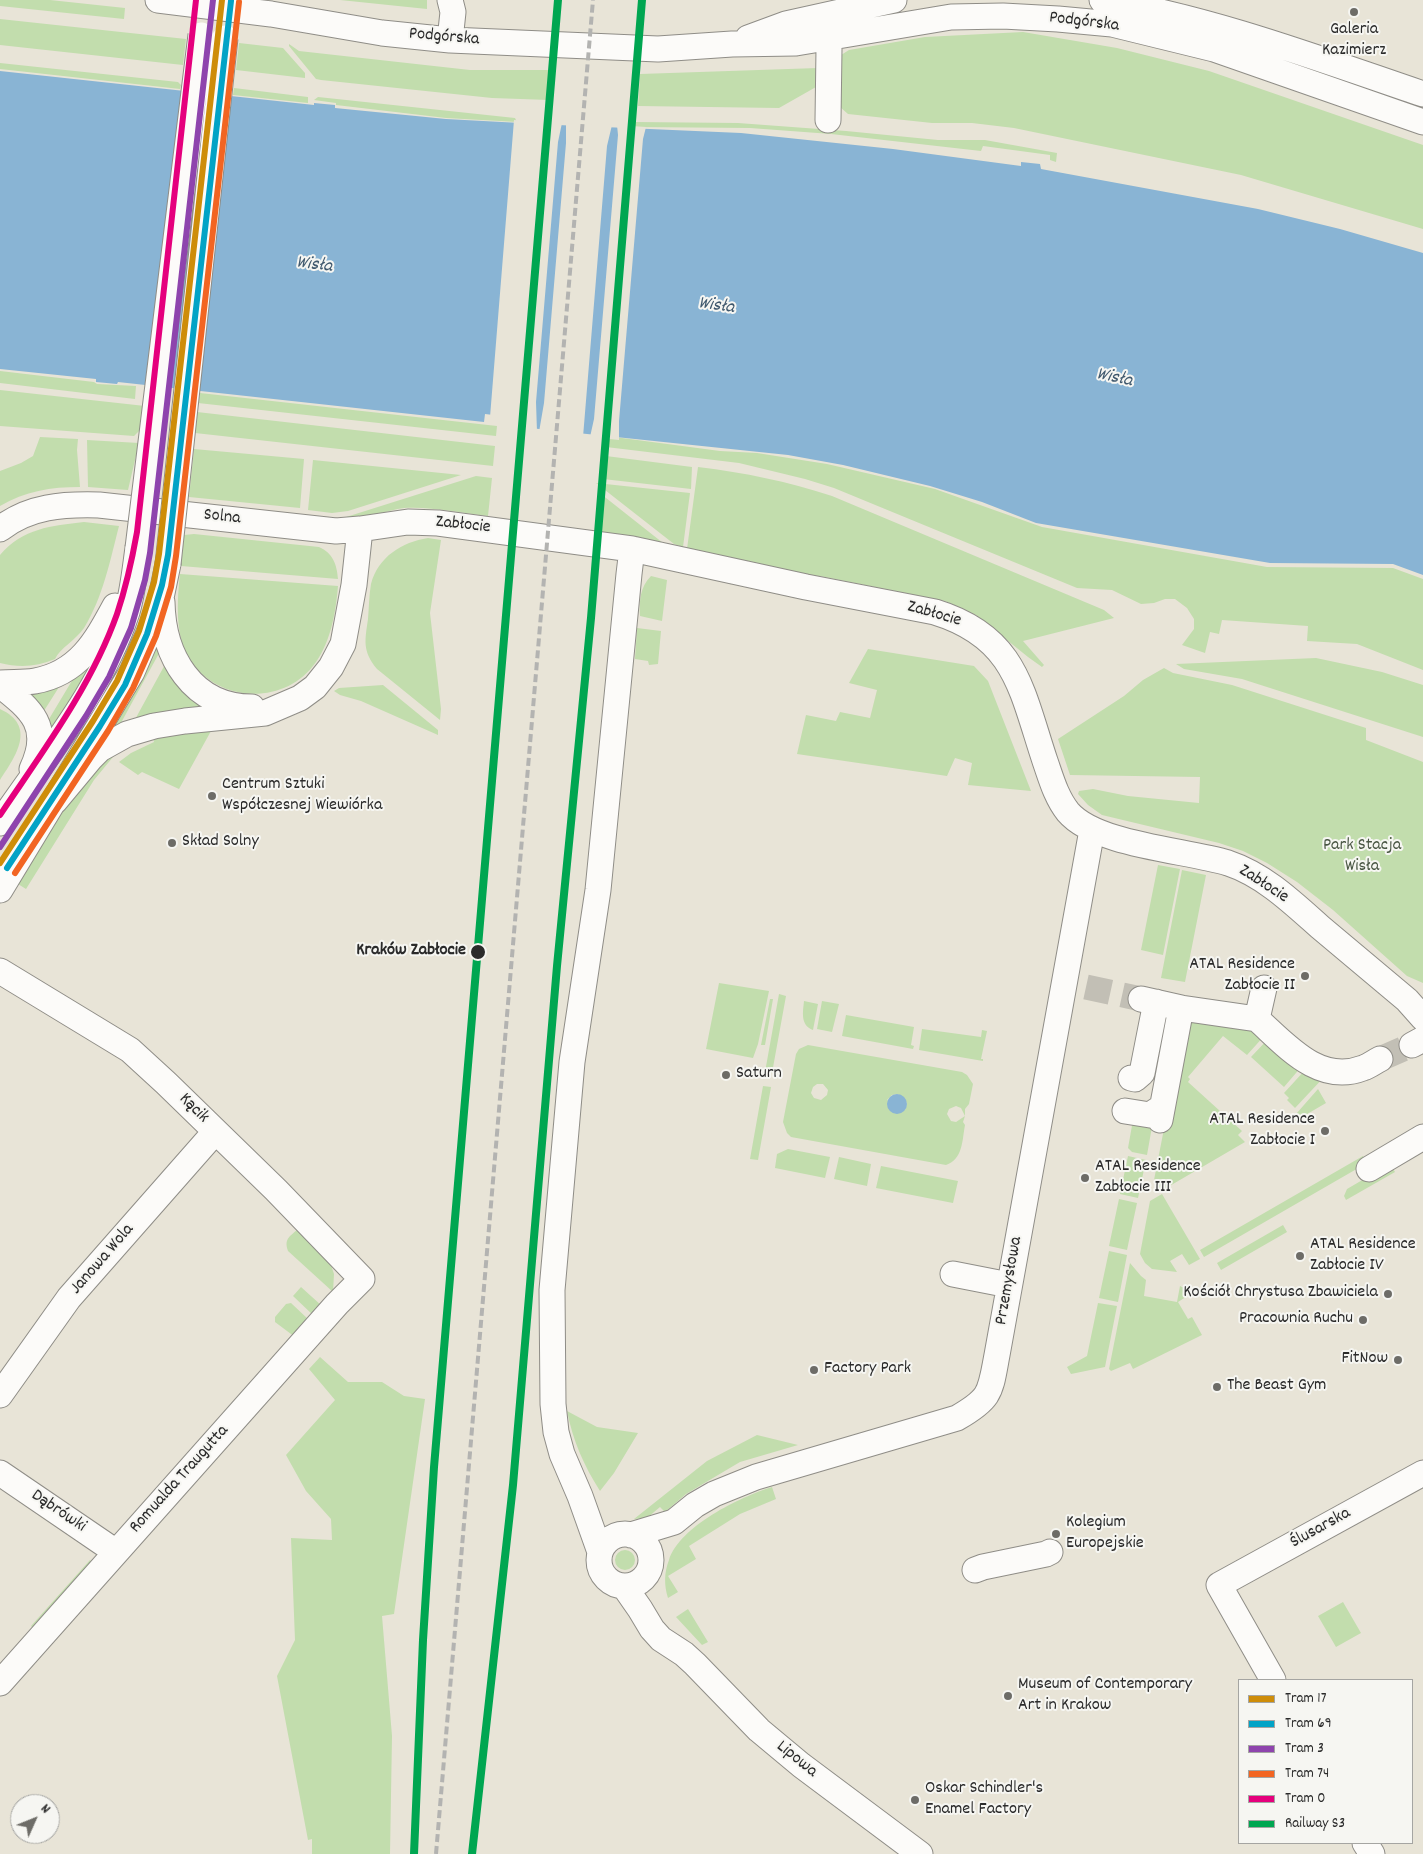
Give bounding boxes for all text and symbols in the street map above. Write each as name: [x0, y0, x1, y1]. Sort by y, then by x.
marker: Galeria Kazimierz: [1348, 6, 1360, 18]
street label: Podgórska: [1048, 8, 1120, 38]
place label: Galeria Kazimierz: [1322, 20, 1386, 62]
street label: Podgórska: [408, 24, 480, 52]
water label: Wisła: [295, 252, 333, 280]
water label: Wisła: [697, 293, 735, 321]
water label: Wisła: [1094, 364, 1134, 394]
street label: Solna: [202, 505, 242, 531]
street label: Zabłocie: [434, 512, 492, 540]
street label: Zabłocie: [904, 597, 964, 633]
place label: Centrum Sztuki Współczesnej Wiewiórka: [222, 775, 382, 818]
marker: Centrum Sztuki Współczesnej Wiewiórka: [206, 790, 218, 802]
place label: Skład Solny: [182, 832, 259, 854]
park label: Park Stacja Wisła: [1323, 836, 1401, 879]
marker: Skład Solny: [166, 837, 178, 849]
street label: Zabłocie: [1234, 861, 1292, 909]
place label: Kraków Zabłocie: [356, 941, 466, 963]
marker: Kraków Zabłocie: [469, 943, 487, 961]
place label: ATAL Residence Zabłocie II: [1189, 955, 1295, 998]
marker: ATAL Residence Zabłocie II: [1299, 970, 1311, 982]
place label: Saturn: [736, 1064, 782, 1086]
marker: Saturn: [720, 1069, 732, 1081]
street label: Kącik: [173, 1089, 213, 1129]
place label: ATAL Residence Zabłocie I: [1209, 1110, 1315, 1152]
marker: ATAL Residence Zabłocie I: [1319, 1125, 1331, 1137]
place label: ATAL Residence Zabłocie III: [1095, 1157, 1201, 1200]
marker: ATAL Residence Zabłocie III: [1079, 1172, 1091, 1184]
street label: Janowa Wola: [66, 1220, 140, 1300]
street label: Przemysłowa: [992, 1235, 1028, 1327]
place label: ATAL Residence Zabłocie IV: [1310, 1235, 1416, 1278]
marker: ATAL Residence Zabłocie IV: [1294, 1250, 1306, 1262]
place label: Kościół Chrystusa Zbawiciela: [1183, 1283, 1378, 1305]
marker: Kościół Chrystusa Zbawiciela: [1382, 1288, 1394, 1300]
place label: Pracownia Ruchu: [1239, 1309, 1353, 1331]
marker: Pracownia Ruchu: [1357, 1314, 1369, 1326]
place label: FitNow: [1342, 1349, 1388, 1371]
marker: FitNow: [1392, 1354, 1404, 1366]
place label: Factory Park: [824, 1359, 911, 1381]
marker: Factory Park: [808, 1364, 820, 1376]
place label: The Beast Gym: [1227, 1376, 1326, 1398]
marker: The Beast Gym: [1211, 1381, 1223, 1393]
street label: Romualda Traugutta: [126, 1421, 234, 1539]
street label: Dąbrówki: [26, 1486, 90, 1538]
street label: Ślusarska: [1287, 1504, 1355, 1554]
place label: Kolegium Europejskie: [1066, 1513, 1144, 1556]
marker: Kolegium Europejskie: [1050, 1528, 1062, 1540]
place label: Museum of Contemporary Art in Krakow: [1018, 1675, 1192, 1718]
legend: [1238, 1679, 1413, 1844]
text: Tram 17: [1285, 1688, 1326, 1710]
marker: Museum of Contemporary Art in Krakow: [1002, 1690, 1014, 1702]
text: Tram 69: [1285, 1713, 1332, 1735]
street label: Lipowa: [771, 1737, 821, 1783]
text: Tram 3: [1285, 1738, 1324, 1760]
text: Tram 74: [1285, 1763, 1329, 1785]
place label: Oskar Schindler's Enamel Factory: [925, 1779, 1043, 1822]
text: Tram 0: [1285, 1788, 1326, 1810]
north arrow: [10, 1794, 60, 1844]
marker: Oskar Schindler's Enamel Factory: [909, 1794, 921, 1806]
text: N: [35, 1800, 55, 1819]
text: Railway S3: [1285, 1813, 1345, 1835]

